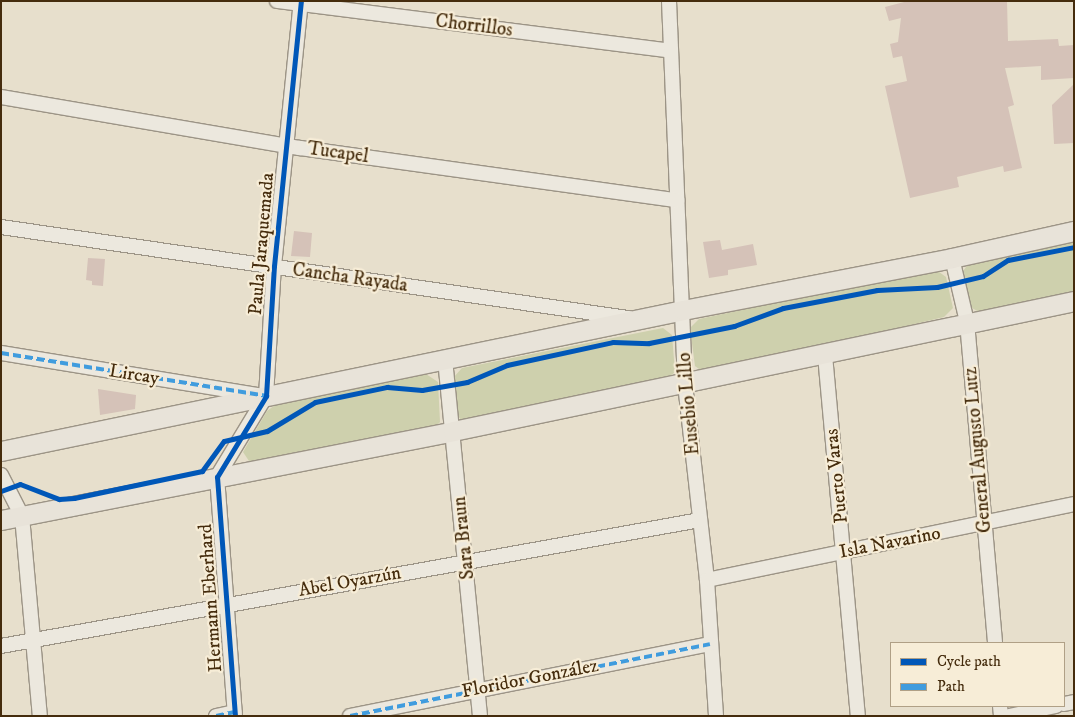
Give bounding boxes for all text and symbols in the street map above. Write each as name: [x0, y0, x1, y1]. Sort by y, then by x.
street label: Chorrillos: [434, 10, 514, 42]
street label: Tucapel: [306, 137, 370, 169]
street label: Paula Jaraquemada: [244, 172, 280, 316]
street label: Cancha Rayada: [291, 259, 409, 297]
street label: Eusebio Lillo: [673, 352, 705, 456]
street label: Lircay: [107, 360, 161, 390]
street label: General Augusto Lutz: [959, 366, 997, 534]
street label: Puerto Varas: [821, 428, 853, 524]
street label: Sara Braun: [448, 495, 480, 581]
street label: Isla Navarino: [837, 522, 943, 564]
street label: Hermann Eberhard: [194, 523, 228, 673]
street label: Abel Oyarzún: [297, 562, 403, 602]
legend: [890, 642, 1065, 707]
text: Cycle path: [937, 652, 1001, 671]
street label: Floridor González: [460, 655, 600, 703]
text: Path: [937, 677, 965, 696]

